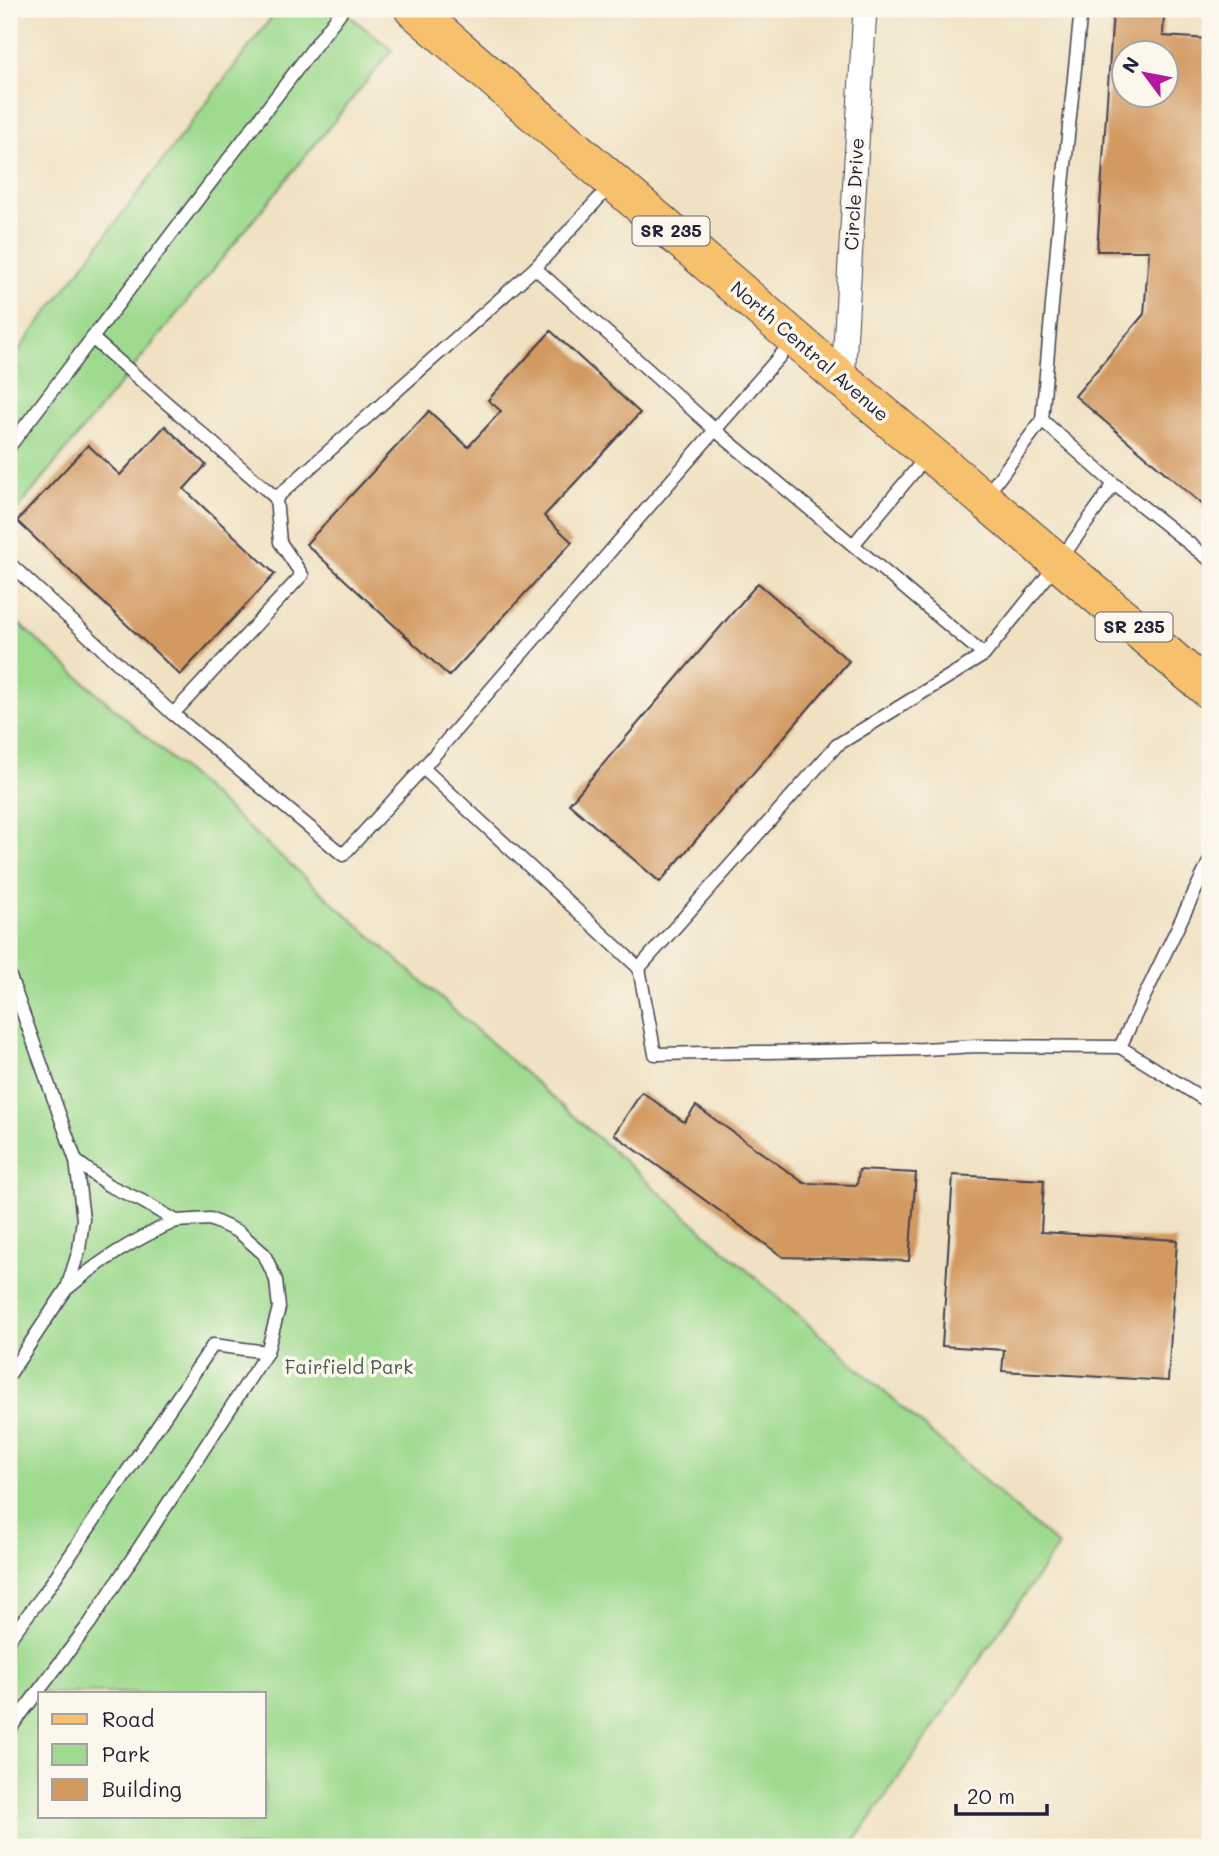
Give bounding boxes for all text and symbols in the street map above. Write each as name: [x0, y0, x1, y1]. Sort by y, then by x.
north arrow: [1110, 38, 1180, 108]
text: N: [1116, 52, 1145, 77]
street label: Circle Drive: [838, 137, 869, 251]
road number: SR 235: [632, 216, 710, 246]
street label: North Central Avenue: [726, 275, 895, 426]
road number: SR 235: [1096, 612, 1172, 642]
park label: Fairfield Park: [285, 1354, 413, 1379]
legend: [38, 1692, 266, 1818]
text: Road: [102, 1705, 154, 1732]
text: Park: [102, 1740, 150, 1767]
scale bar: [956, 1772, 1048, 1816]
text: Building: [102, 1775, 182, 1802]
text: 20 m: [967, 1782, 1015, 1809]

